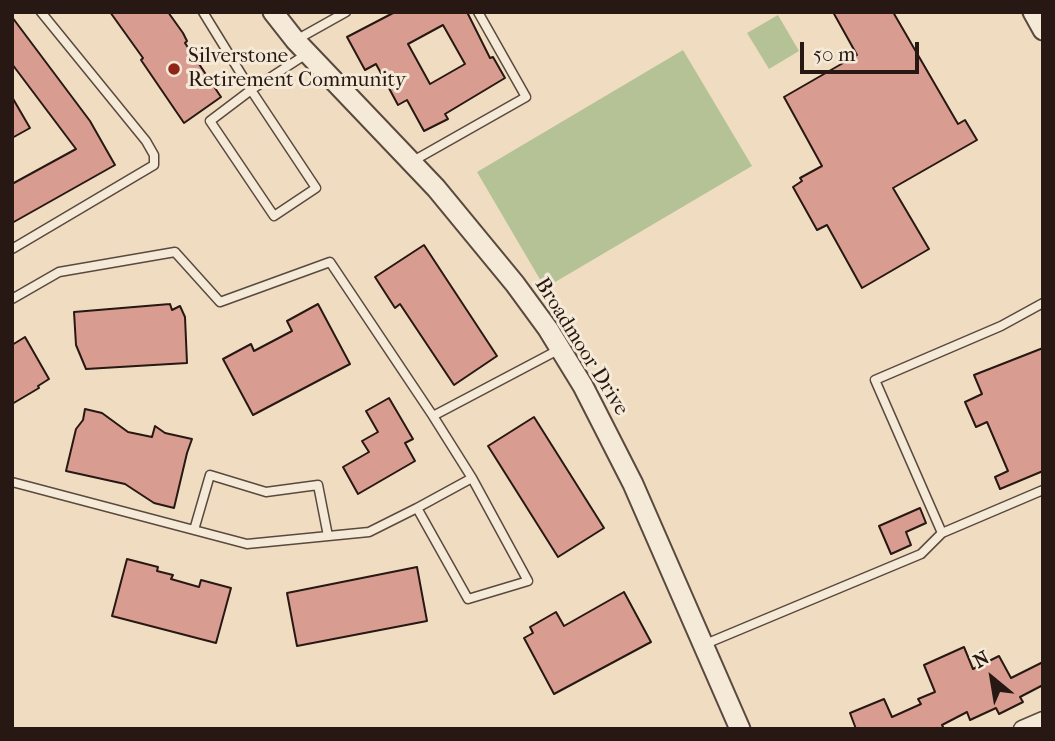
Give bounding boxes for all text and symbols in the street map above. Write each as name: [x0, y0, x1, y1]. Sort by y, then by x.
scale bar: [803, 28, 922, 72]
text: 50 m: [813, 42, 856, 66]
place label: Silverstone Retirement Community: [188, 44, 406, 94]
marker: Silverstone Retirement Community: [166, 61, 182, 77]
street label: Broadmoor Drive: [529, 274, 633, 420]
north arrow: [957, 643, 1027, 713]
text: N: [970, 647, 993, 673]

